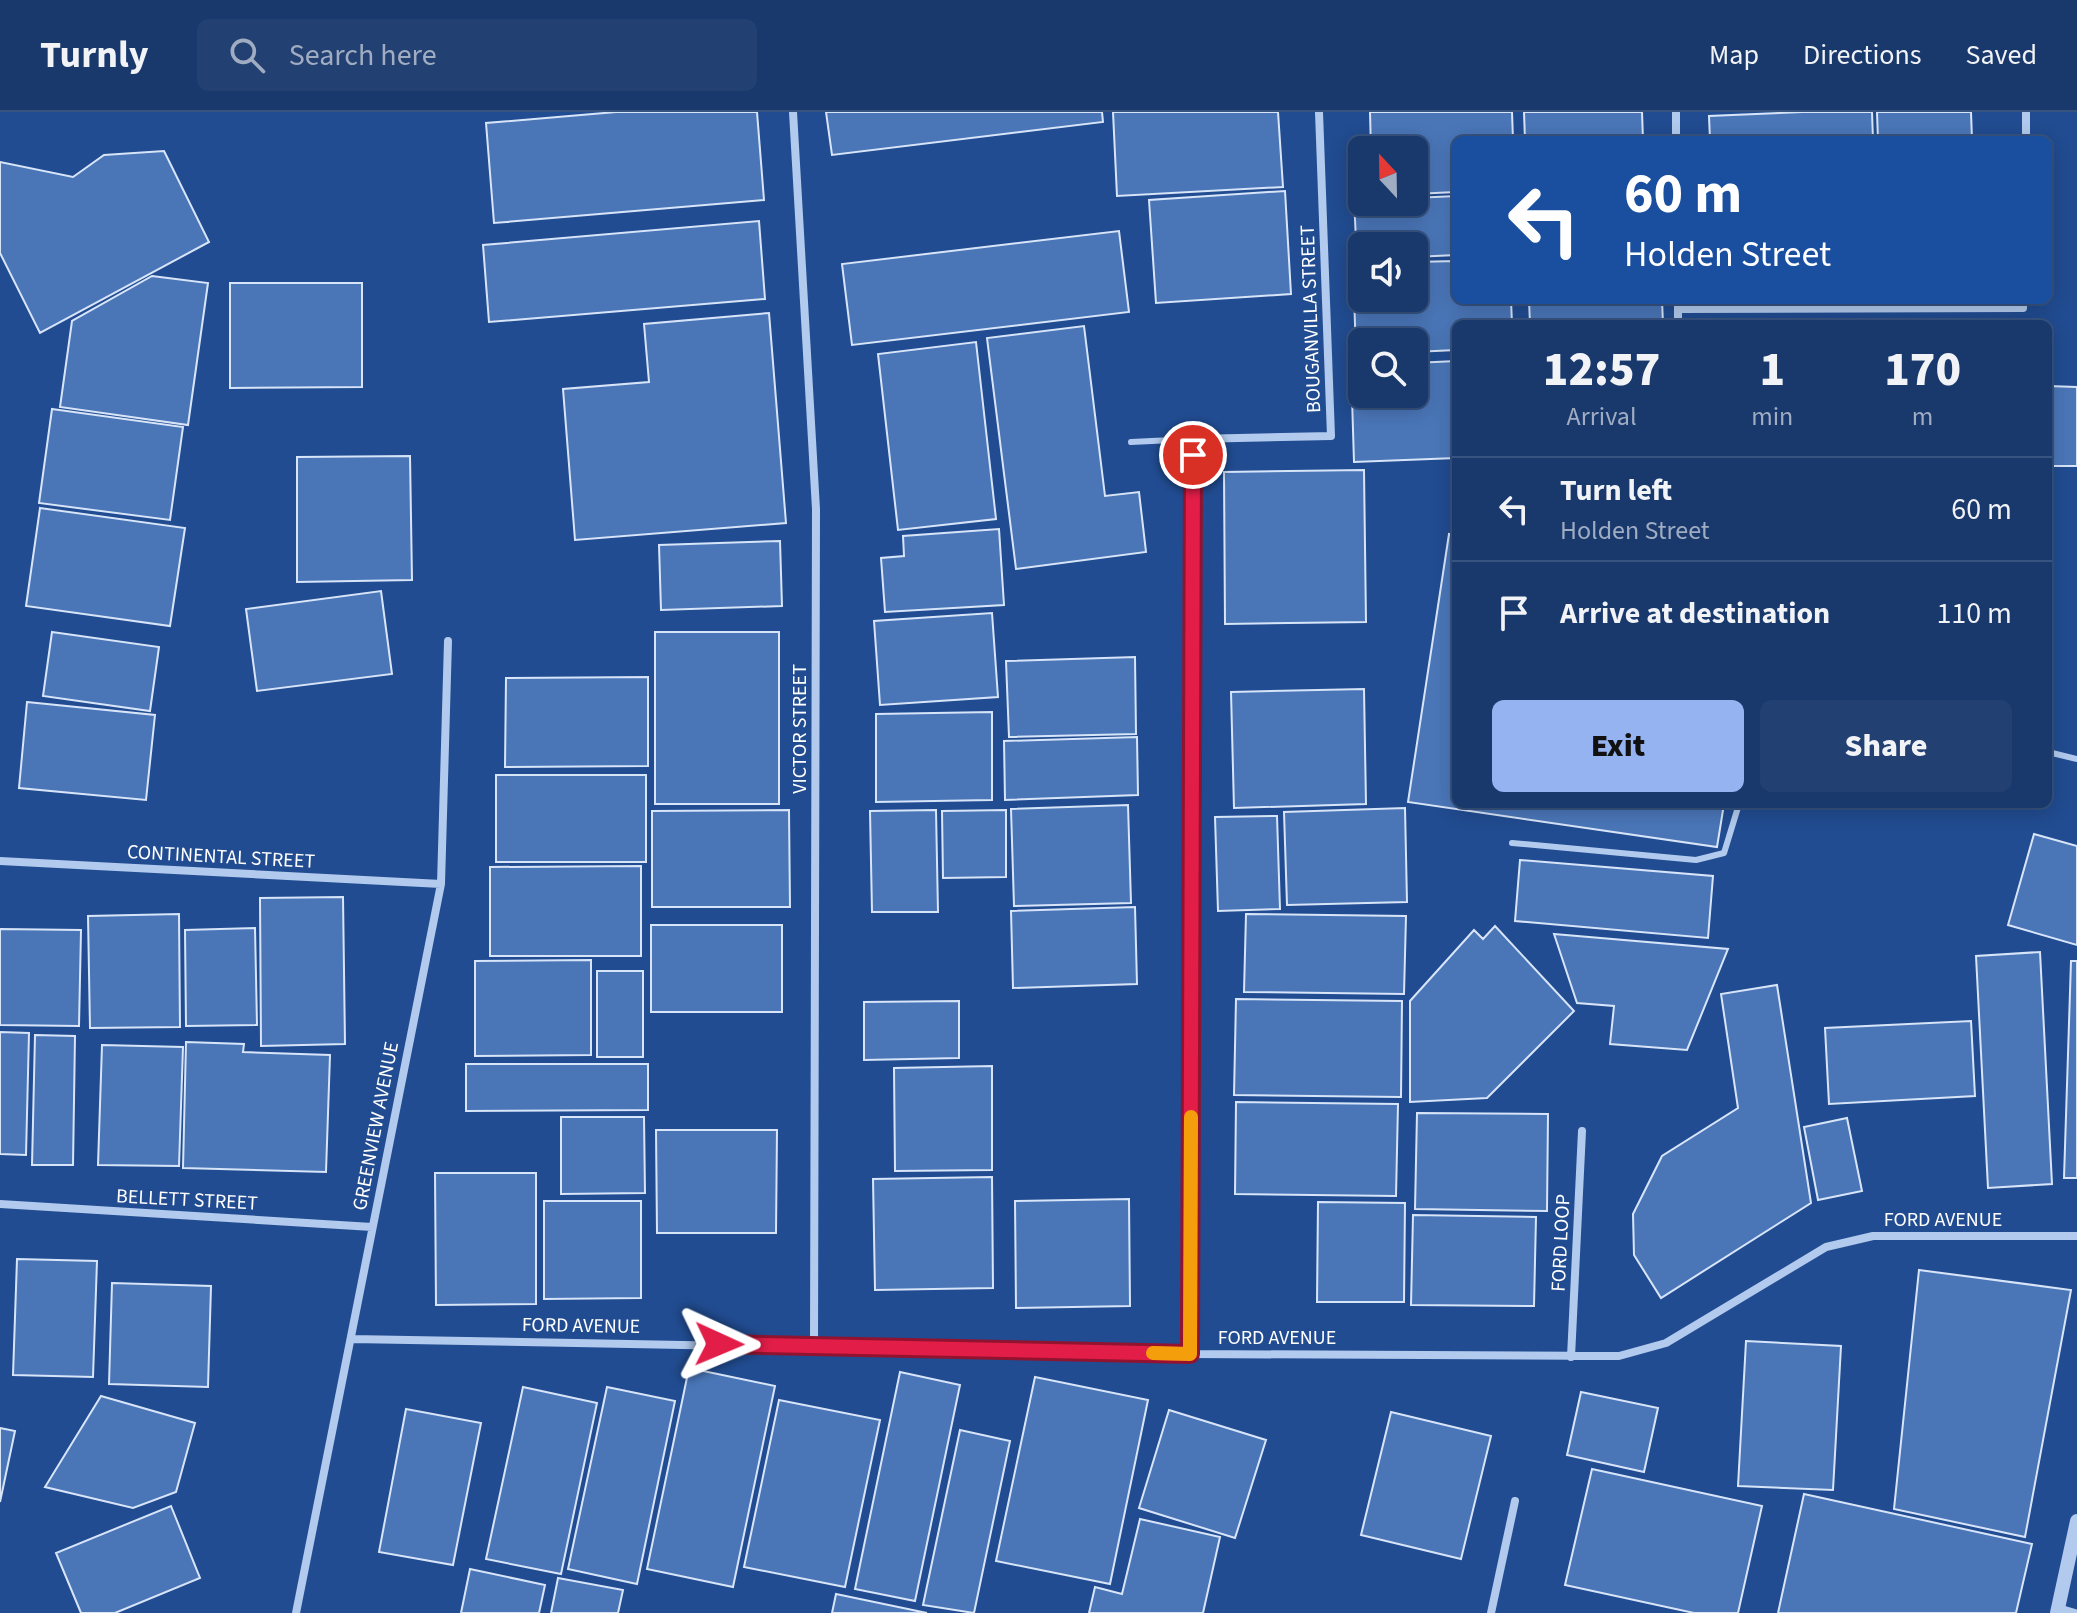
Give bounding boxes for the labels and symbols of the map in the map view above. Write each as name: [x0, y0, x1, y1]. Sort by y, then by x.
north arrow: [1348, 136, 1428, 216]
street label: BOUGANVILLA STREET: [1294, 224, 1328, 413]
pin: [1159, 421, 1227, 489]
street label: VICTOR STREET: [786, 664, 814, 794]
street label: CONTINENTAL STREET: [126, 838, 316, 876]
street label: GREENVIEW AVENUE: [346, 1039, 406, 1213]
street label: BELLETT STREET: [115, 1182, 259, 1218]
street label: FORD LOOP: [1544, 1193, 1578, 1293]
street label: FORD AVENUE: [1884, 1206, 2002, 1234]
position arrow: [677, 1302, 761, 1386]
street label: FORD AVENUE: [522, 1311, 640, 1341]
street label: FORD AVENUE: [1218, 1324, 1336, 1352]

